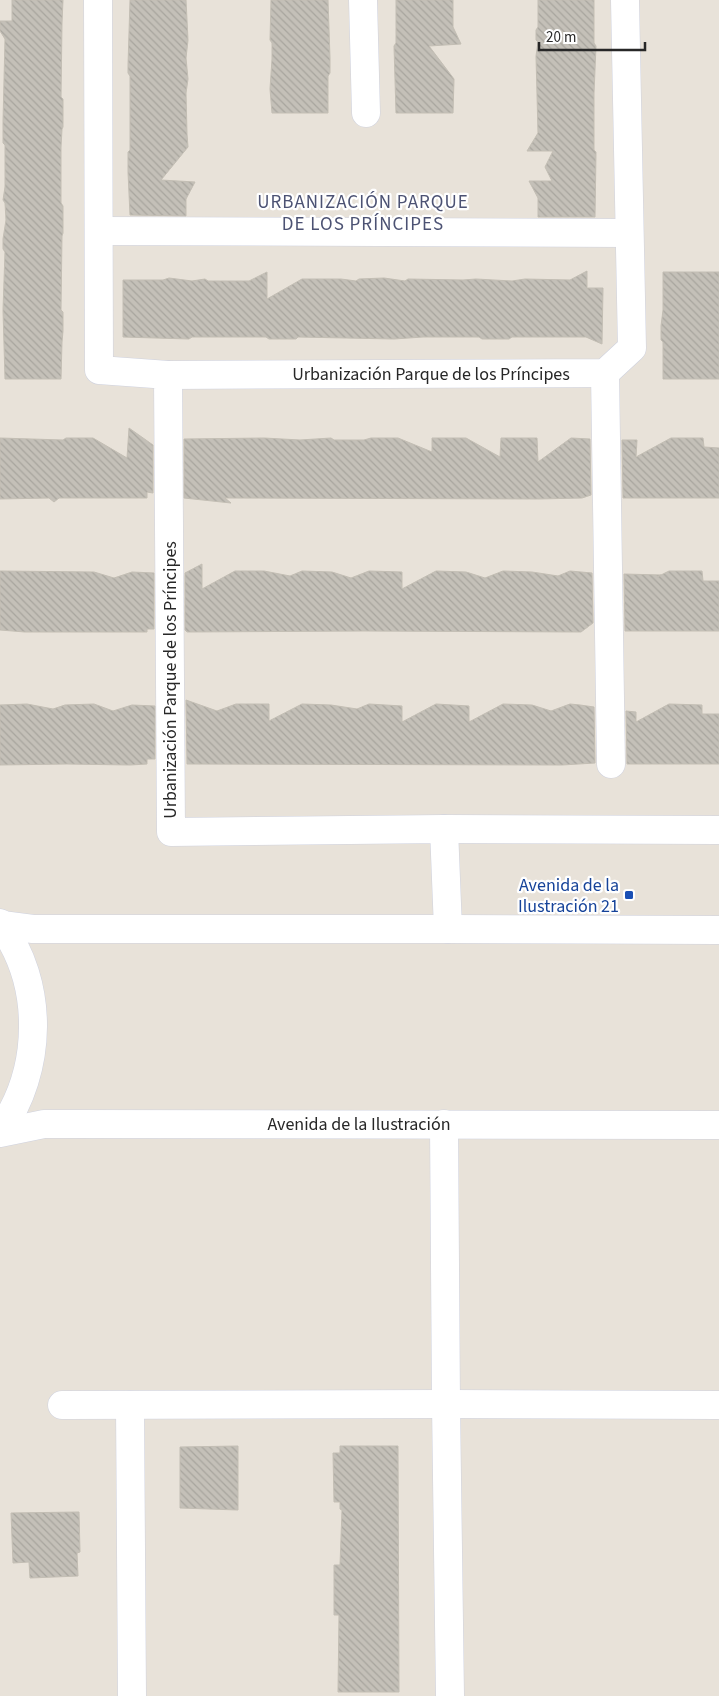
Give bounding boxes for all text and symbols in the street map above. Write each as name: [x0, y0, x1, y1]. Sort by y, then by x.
scale bar: [539, 20, 645, 52]
text: 20 m: [546, 27, 576, 48]
district label: URBANIZACIÓN PARQUE DE LOS PRÍNCIPES: [257, 189, 469, 238]
street label: Urbanización Parque de los Príncipes: [292, 362, 570, 387]
street label: Urbanización Parque de los Príncipes: [158, 541, 183, 819]
place label: Avenida de la Ilustración 21: [518, 873, 619, 919]
marker: Avenida de la Ilustración 21: [623, 889, 635, 901]
street label: Avenida de la Ilustración: [267, 1112, 451, 1137]

